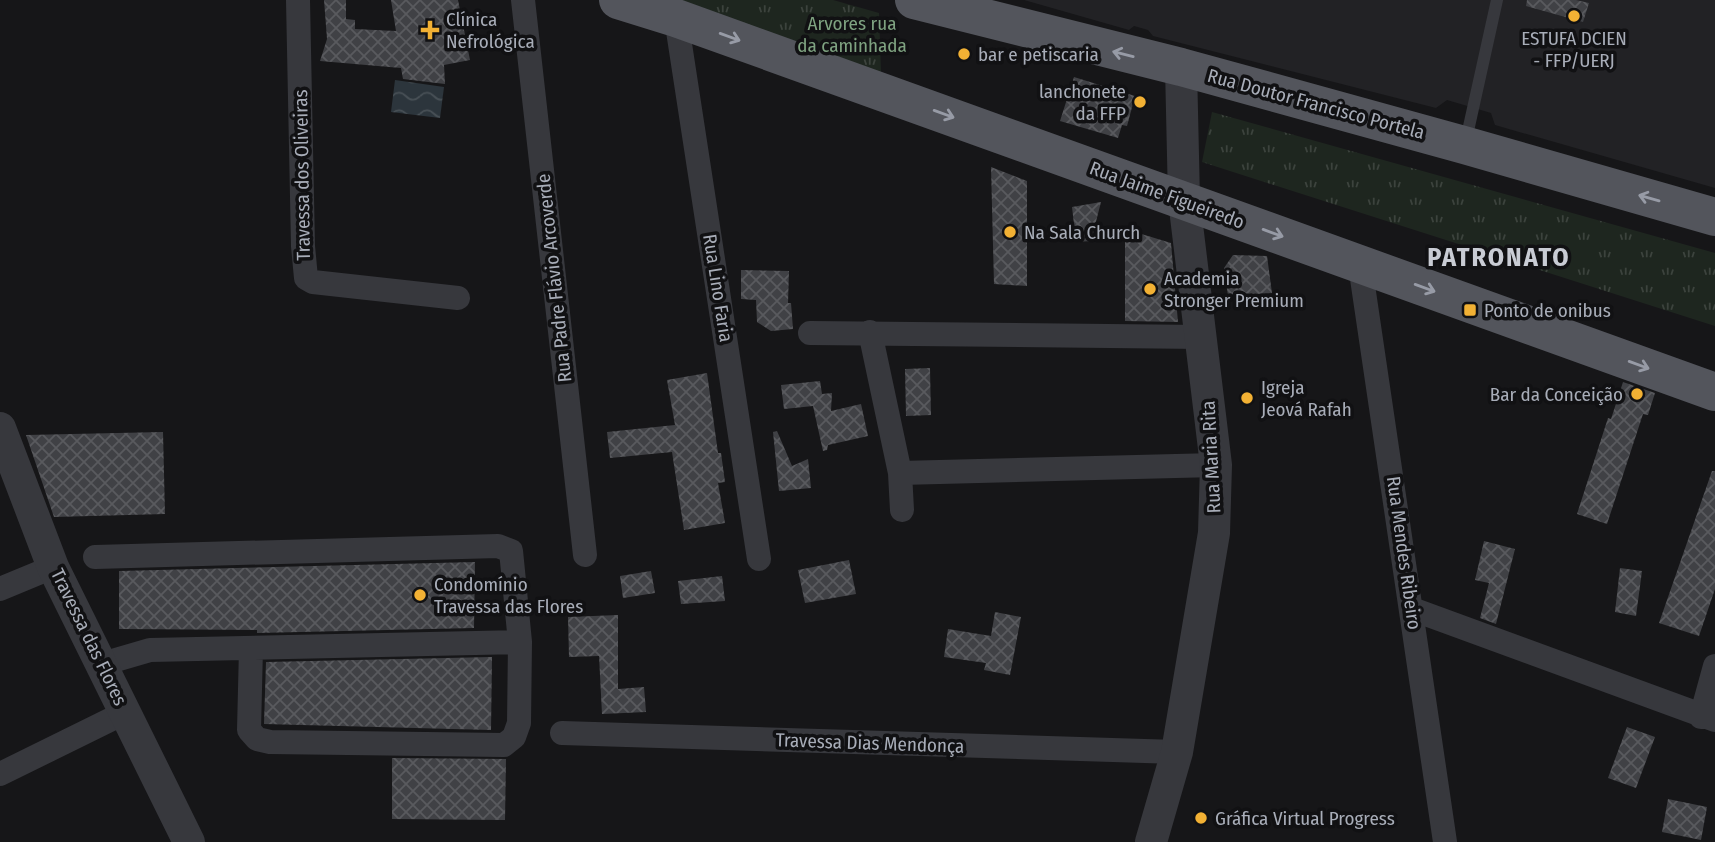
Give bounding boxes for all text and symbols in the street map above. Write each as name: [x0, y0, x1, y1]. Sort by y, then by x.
place label: Clínica Nefrológica: [446, 8, 535, 53]
marker: ESTUFA DCIEN - FFP/UERJ: [1566, 8, 1582, 24]
park label: Arvores rua da caminhada: [797, 12, 907, 57]
marker: Clínica Nefrológica: [420, 20, 440, 40]
place label: ESTUFA DCIEN - FFP/UERJ: [1521, 27, 1627, 72]
one-way arrow: [718, 32, 740, 44]
place label: bar e petiscaria: [978, 43, 1099, 66]
marker: bar e petiscaria: [956, 46, 972, 62]
one-way arrow: [1112, 47, 1135, 60]
street label: Rua Doutor Francisco Portela: [1205, 64, 1427, 144]
place label: lanchonete da FFP: [1039, 80, 1126, 125]
street label: Travessa dos Oliveiras: [289, 89, 315, 261]
marker: lanchonete da FFP: [1132, 94, 1148, 110]
one-way arrow: [932, 109, 954, 121]
street label: Rua Jaime Figueiredo: [1087, 156, 1247, 234]
street label: Rua Padre Flávio Arcoverde: [532, 173, 576, 383]
one-way arrow: [1639, 191, 1661, 204]
place label: Na Sala Church: [1024, 221, 1140, 244]
marker: Na Sala Church: [1002, 224, 1018, 240]
one-way arrow: [1261, 228, 1283, 240]
street label: Rua Lino Faria: [698, 232, 738, 344]
district label: PATRONATO: [1427, 242, 1571, 273]
place label: Academia Stronger Premium: [1164, 267, 1304, 312]
marker: Academia Stronger Premium: [1142, 281, 1158, 297]
one-way arrow: [1413, 283, 1435, 295]
place label: Ponto de onibus: [1484, 299, 1611, 322]
marker: Ponto de onibus: [1462, 302, 1478, 318]
one-way arrow: [1627, 360, 1649, 372]
place label: Igreja Jeová Rafah: [1261, 376, 1352, 421]
place label: Bar da Conceição: [1490, 383, 1623, 406]
marker: Bar da Conceição: [1629, 386, 1645, 402]
marker: Igreja Jeová Rafah: [1239, 390, 1255, 406]
street label: Rua Maria Rita: [1197, 400, 1225, 514]
street label: Rua Mendes Ribeiro: [1382, 475, 1426, 631]
street label: Travessa das Flores: [46, 565, 132, 709]
place label: Condomínio Travessa das Flores: [434, 573, 583, 618]
marker: Condomínio Travessa das Flores: [412, 587, 428, 603]
street label: Travessa Dias Mendonça: [775, 728, 965, 758]
place label: Gráfica Virtual Progress: [1215, 807, 1395, 830]
marker: Gráfica Virtual Progress: [1193, 810, 1209, 826]

